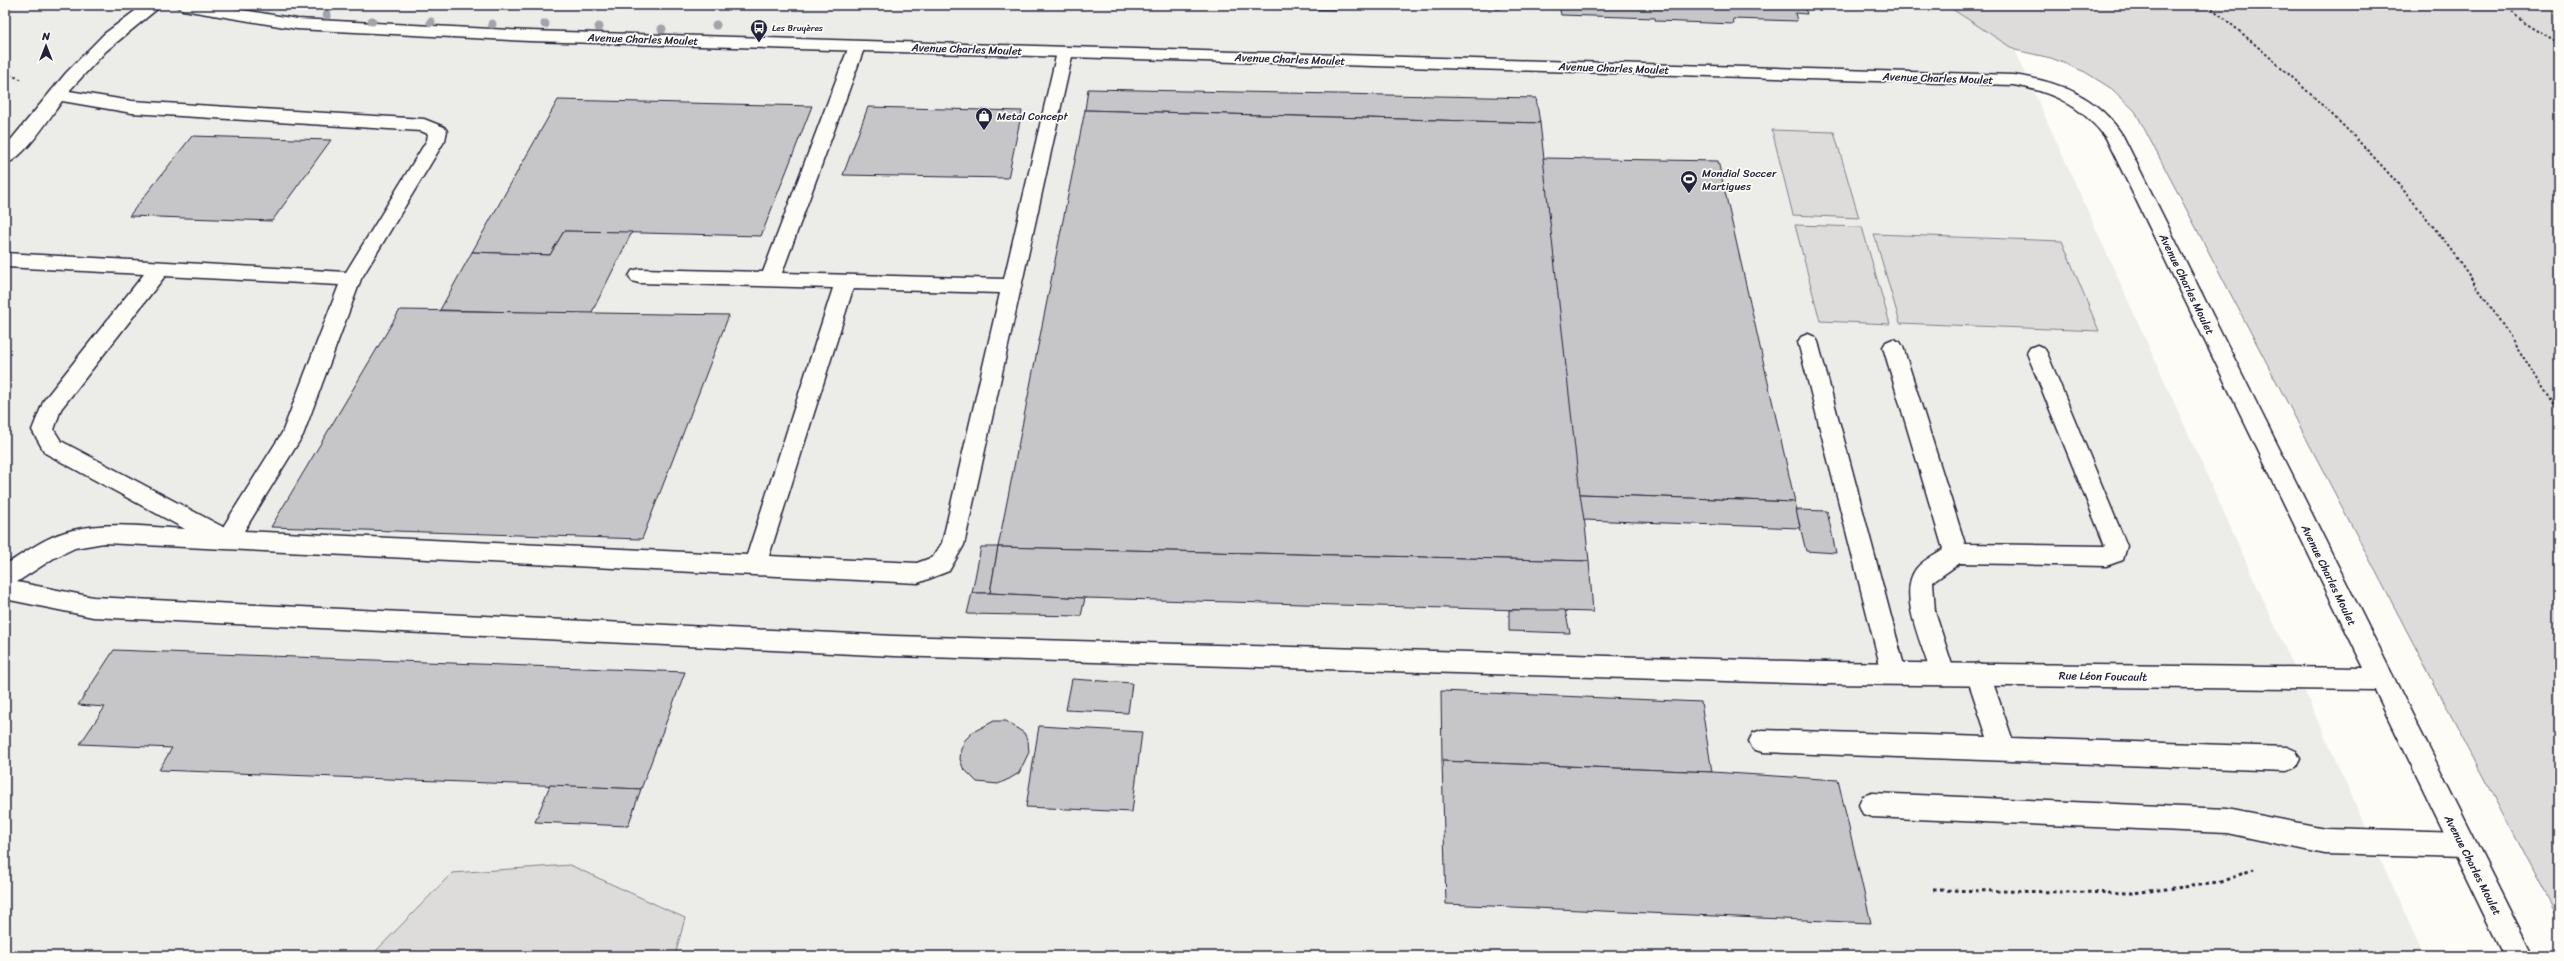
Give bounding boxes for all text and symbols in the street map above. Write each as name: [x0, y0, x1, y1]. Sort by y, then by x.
bus stop icon: Les Bruyères: [749, 18, 769, 43]
place label: Les Bruyères: [772, 20, 824, 36]
north arrow: [26, 26, 66, 66]
text: N: [41, 27, 50, 46]
street label: Avenue Charles Moulet: [586, 28, 699, 51]
street label: Avenue Charles Moulet: [910, 38, 1023, 61]
street label: Avenue Charles Moulet: [1233, 48, 1346, 71]
street label: Avenue Charles Moulet: [1557, 57, 1670, 80]
street label: Avenue Charles Moulet: [1881, 67, 1994, 90]
shop icon: Metal Concept: [974, 106, 994, 131]
place label: Metal Concept: [997, 107, 1068, 126]
place label: Mondial Soccer Martigues: [1702, 164, 1777, 196]
sports icon: Mondial Soccer Martigues: [1679, 169, 1699, 194]
street label: Avenue Charles Moulet: [2153, 229, 2219, 338]
street label: Avenue Charles Moulet: [2295, 520, 2361, 629]
street label: Rue Léon Foucault: [2059, 666, 2148, 687]
street label: Avenue Charles Moulet: [2439, 811, 2506, 919]

